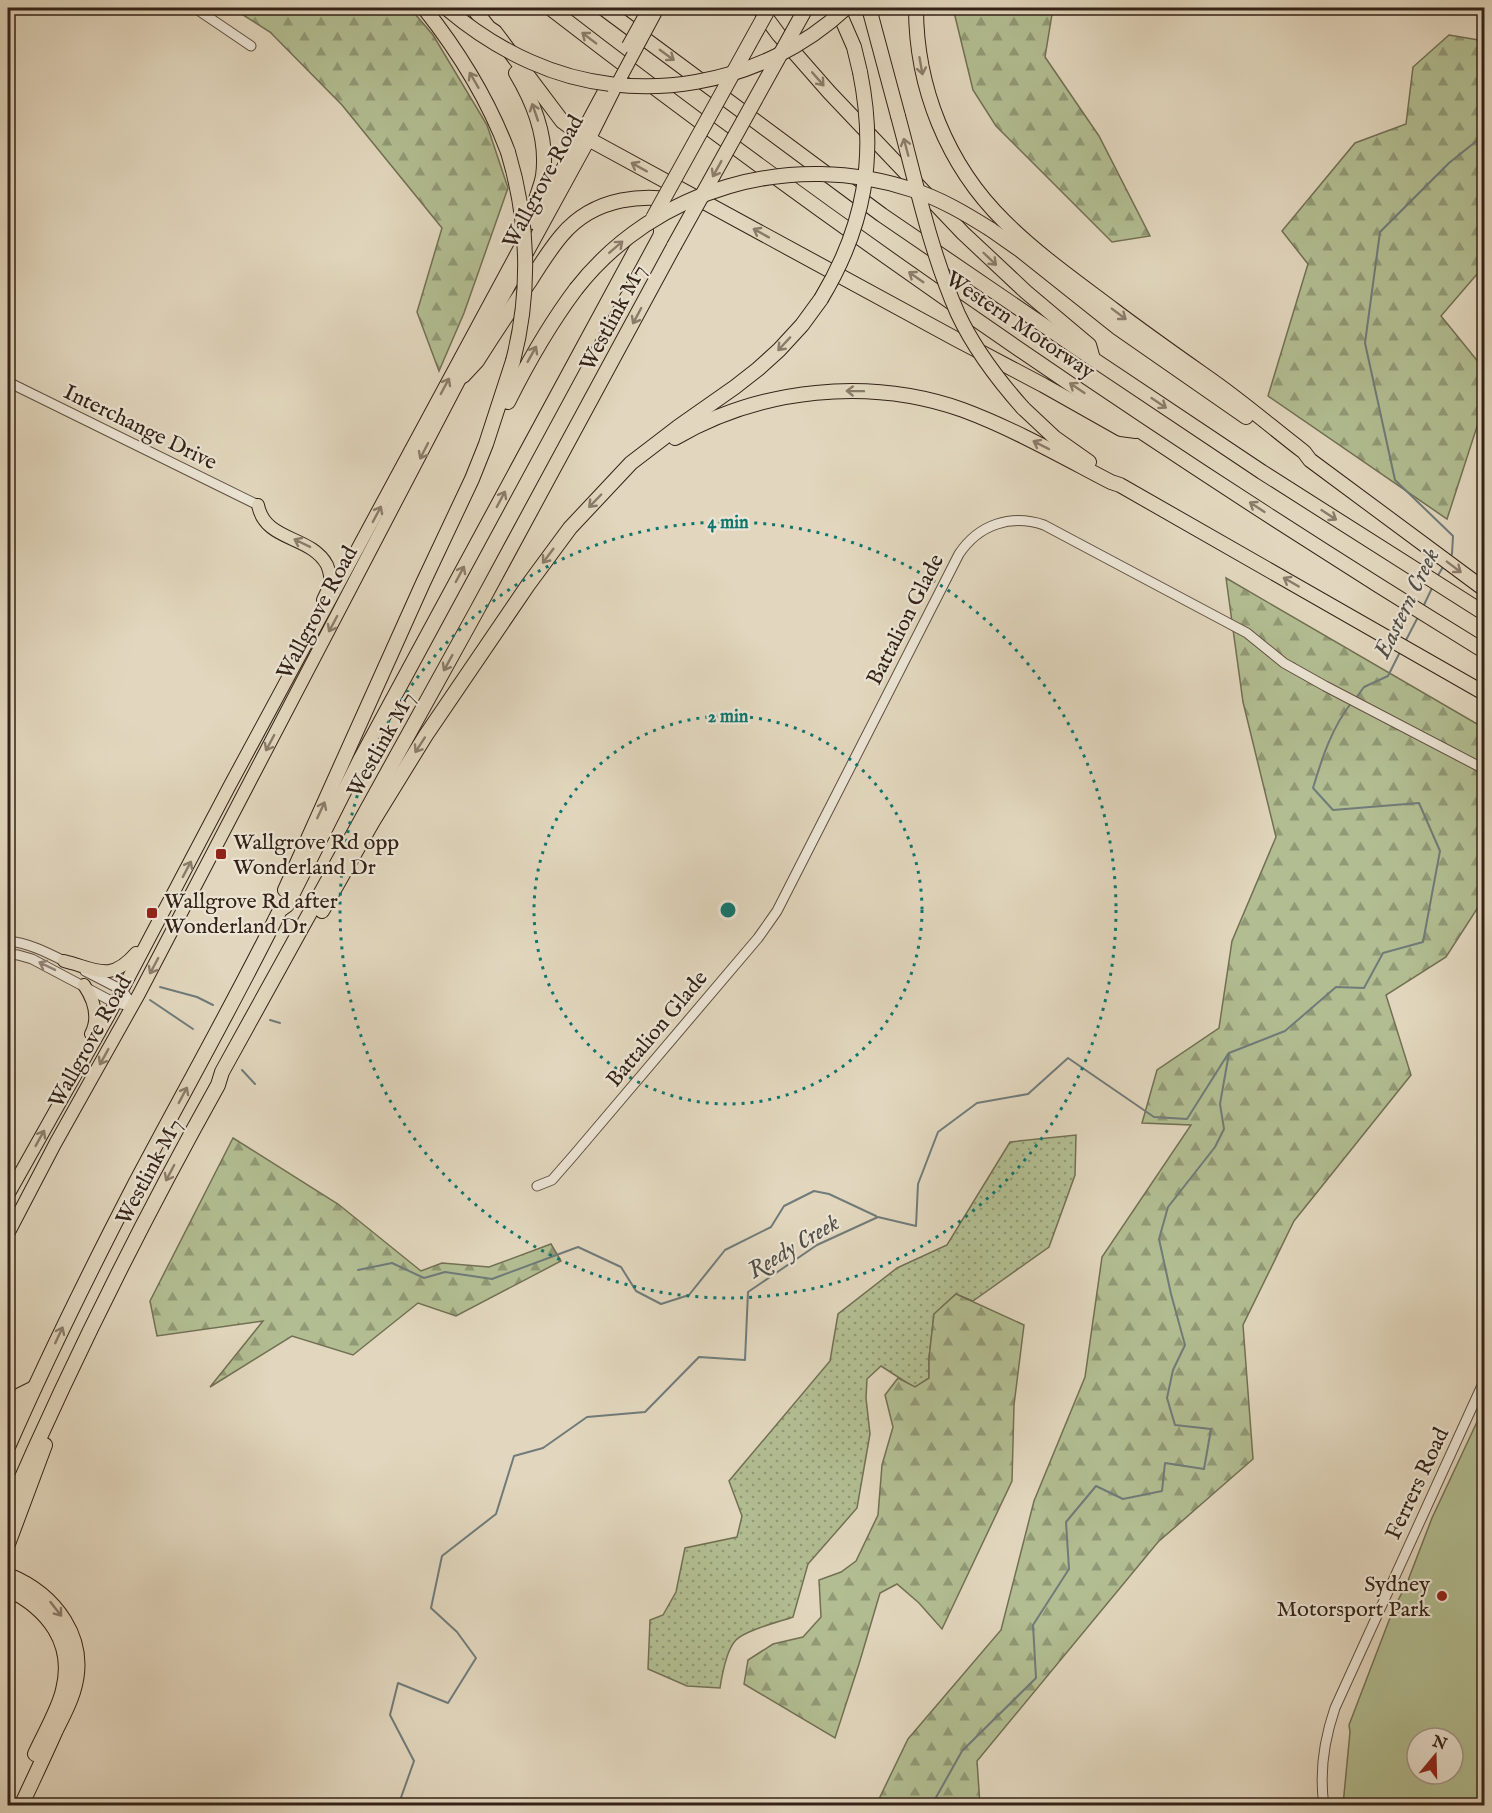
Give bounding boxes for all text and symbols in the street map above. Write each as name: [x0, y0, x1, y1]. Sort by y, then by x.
one-way arrow: [582, 32, 598, 45]
one-way arrow: [659, 48, 675, 61]
one-way arrow: [916, 55, 927, 75]
one-way arrow: [811, 71, 825, 86]
one-way arrow: [468, 72, 480, 89]
one-way arrow: [528, 103, 539, 122]
street label: Wallgrove Road: [497, 110, 591, 253]
one-way arrow: [900, 138, 911, 157]
one-way arrow: [711, 160, 723, 177]
one-way arrow: [631, 161, 648, 173]
one-way arrow: [753, 227, 770, 239]
one-way arrow: [608, 240, 623, 254]
one-way arrow: [982, 252, 997, 267]
street label: Westlink M7: [574, 260, 653, 376]
street label: Western Motorway: [940, 265, 1100, 386]
one-way arrow: [909, 271, 925, 284]
one-way arrow: [631, 307, 643, 324]
one-way arrow: [1111, 308, 1127, 321]
one-way arrow: [777, 337, 791, 352]
one-way arrow: [527, 346, 539, 363]
one-way arrow: [440, 378, 451, 396]
street label: Interchange Drive: [59, 379, 221, 477]
one-way arrow: [1069, 382, 1086, 394]
one-way arrow: [846, 385, 866, 397]
one-way arrow: [1151, 397, 1167, 409]
one-way arrow: [1032, 439, 1050, 451]
one-way arrow: [417, 442, 429, 460]
one-way arrow: [495, 491, 507, 508]
one-way arrow: [588, 493, 602, 508]
one-way arrow: [1249, 501, 1266, 513]
one-way arrow: [372, 505, 383, 523]
one-way arrow: [1320, 509, 1337, 521]
text: 4 min: [707, 512, 749, 535]
one-way arrow: [293, 537, 311, 549]
street label: Wallgrove Road: [271, 541, 365, 684]
water label: Eastern Creek: [1367, 543, 1448, 665]
one-way arrow: [542, 548, 555, 564]
street label: Battalion Glade: [861, 550, 951, 690]
one-way arrow: [1446, 560, 1462, 573]
one-way arrow: [455, 566, 466, 584]
one-way arrow: [1282, 576, 1300, 587]
one-way arrow: [327, 615, 339, 633]
one-way arrow: [442, 654, 453, 672]
street label: Westlink M7: [341, 687, 422, 803]
text: 2 min: [708, 706, 749, 729]
one-way arrow: [264, 733, 276, 751]
one-way arrow: [413, 736, 425, 753]
one-way arrow: [316, 802, 327, 820]
place label: Wallgrove Rd opp Wonderland Dr: [233, 829, 399, 882]
marker: Wallgrove Rd opp Wonderland Dr: [214, 847, 228, 861]
one-way arrow: [182, 860, 193, 878]
place label: Wallgrove Rd after Wonderland Dr: [164, 888, 338, 941]
centre of rings: [718, 900, 738, 920]
marker: Wallgrove Rd after Wonderland Dr: [145, 906, 159, 920]
one-way arrow: [148, 956, 159, 974]
one-way arrow: [38, 959, 56, 971]
street label: Battalion Glade: [601, 965, 714, 1093]
street label: Wallgrove Road: [43, 971, 139, 1113]
one-way arrow: [98, 1048, 110, 1065]
one-way arrow: [178, 1086, 189, 1104]
street label: Westlink M7: [110, 1114, 189, 1230]
one-way arrow: [34, 1130, 46, 1147]
one-way arrow: [164, 1164, 175, 1182]
water label: Reedy Creek: [742, 1208, 846, 1287]
one-way arrow: [54, 1327, 66, 1345]
street label: Ferrers Road: [1380, 1423, 1456, 1544]
place label: Sydney Motorsport Park: [1277, 1571, 1430, 1624]
marker: Sydney Motorsport Park: [1435, 1589, 1449, 1603]
one-way arrow: [50, 1601, 63, 1617]
north arrow: [1405, 1726, 1465, 1786]
text: N: [1428, 1732, 1449, 1755]

